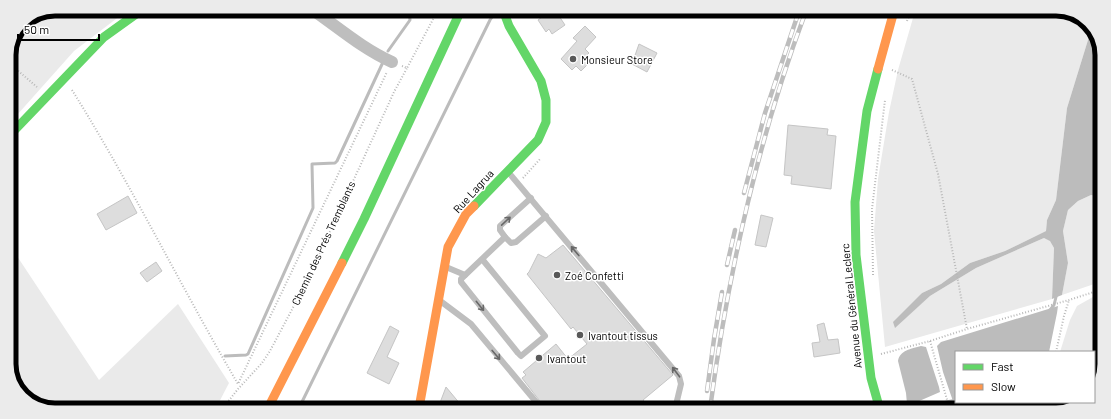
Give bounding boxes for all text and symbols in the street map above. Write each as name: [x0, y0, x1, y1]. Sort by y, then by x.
scale bar: [18, 16, 99, 42]
text: 50 m: [24, 22, 49, 36]
place label: Monsieur Store: [581, 53, 653, 66]
marker: Monsieur Store: [568, 54, 578, 64]
street label: Rue Lagrua: [450, 167, 496, 215]
street label: Chemin des Prés Tremblants: [289, 179, 357, 307]
one-way arrow: [501, 216, 511, 225]
street label: Avenue du Général Leclerc: [838, 242, 864, 369]
one-way arrow: [570, 245, 579, 256]
place label: Zoé Confetti: [565, 269, 624, 282]
marker: Zoé Confetti: [552, 270, 562, 280]
one-way arrow: [475, 301, 484, 311]
place label: Ivantout tissus: [588, 329, 658, 342]
marker: Ivantout tissus: [575, 330, 585, 340]
one-way arrow: [492, 349, 501, 360]
legend: [955, 351, 1095, 403]
place label: Ivantout: [547, 352, 586, 365]
marker: Ivantout: [534, 353, 544, 363]
text: Fast: [991, 359, 1014, 373]
one-way arrow: [672, 367, 680, 378]
text: Slow: [991, 379, 1016, 393]

